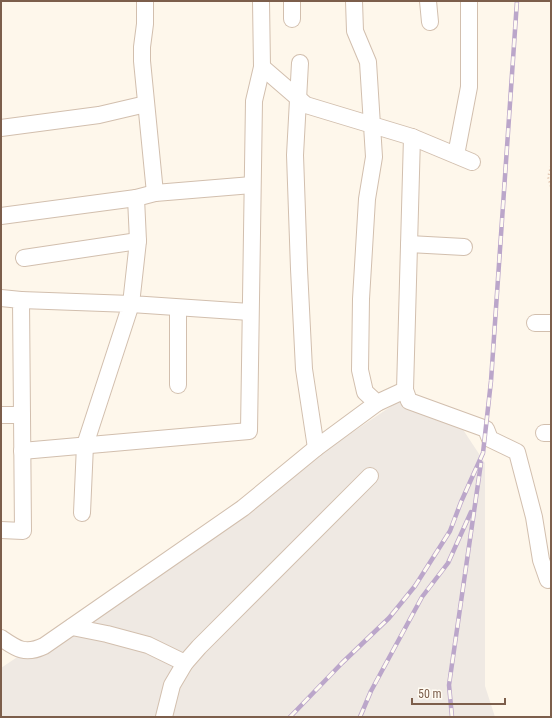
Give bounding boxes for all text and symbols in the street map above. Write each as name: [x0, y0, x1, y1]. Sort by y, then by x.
scale bar: [412, 680, 505, 706]
text: 50 m: [418, 687, 442, 701]

